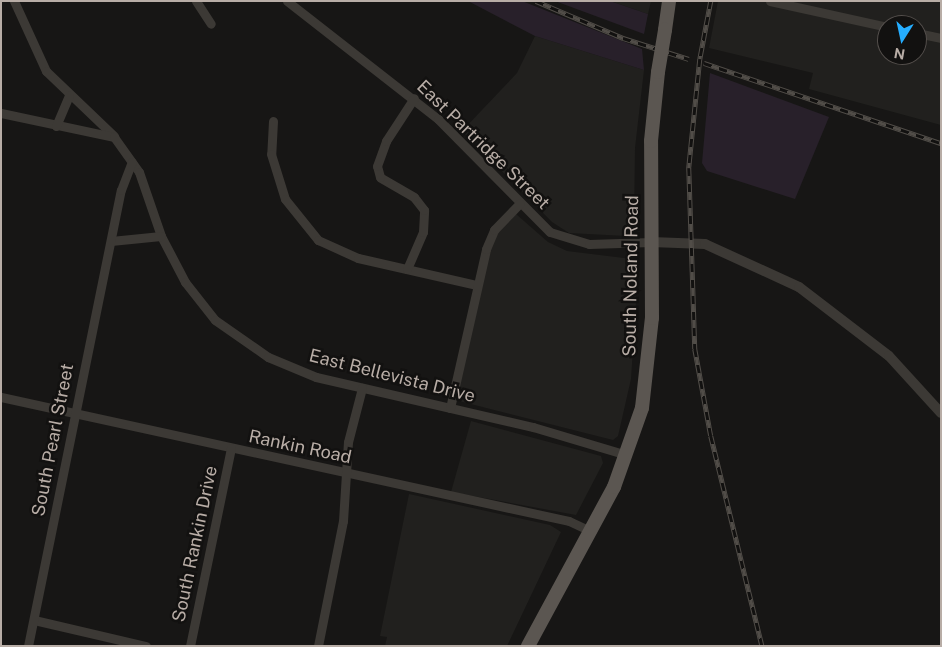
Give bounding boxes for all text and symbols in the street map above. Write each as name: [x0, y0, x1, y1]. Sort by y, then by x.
north arrow: [877, 15, 927, 65]
text: N: [893, 45, 906, 63]
street label: East Partridge Street: [412, 76, 554, 214]
street label: South Noland Road: [619, 195, 643, 357]
street label: East Bellevista Drive: [307, 345, 477, 407]
street label: South Pearl Street: [28, 362, 78, 518]
street label: Rankin Road: [247, 426, 353, 468]
street label: South Rankin Drive: [168, 464, 222, 624]

